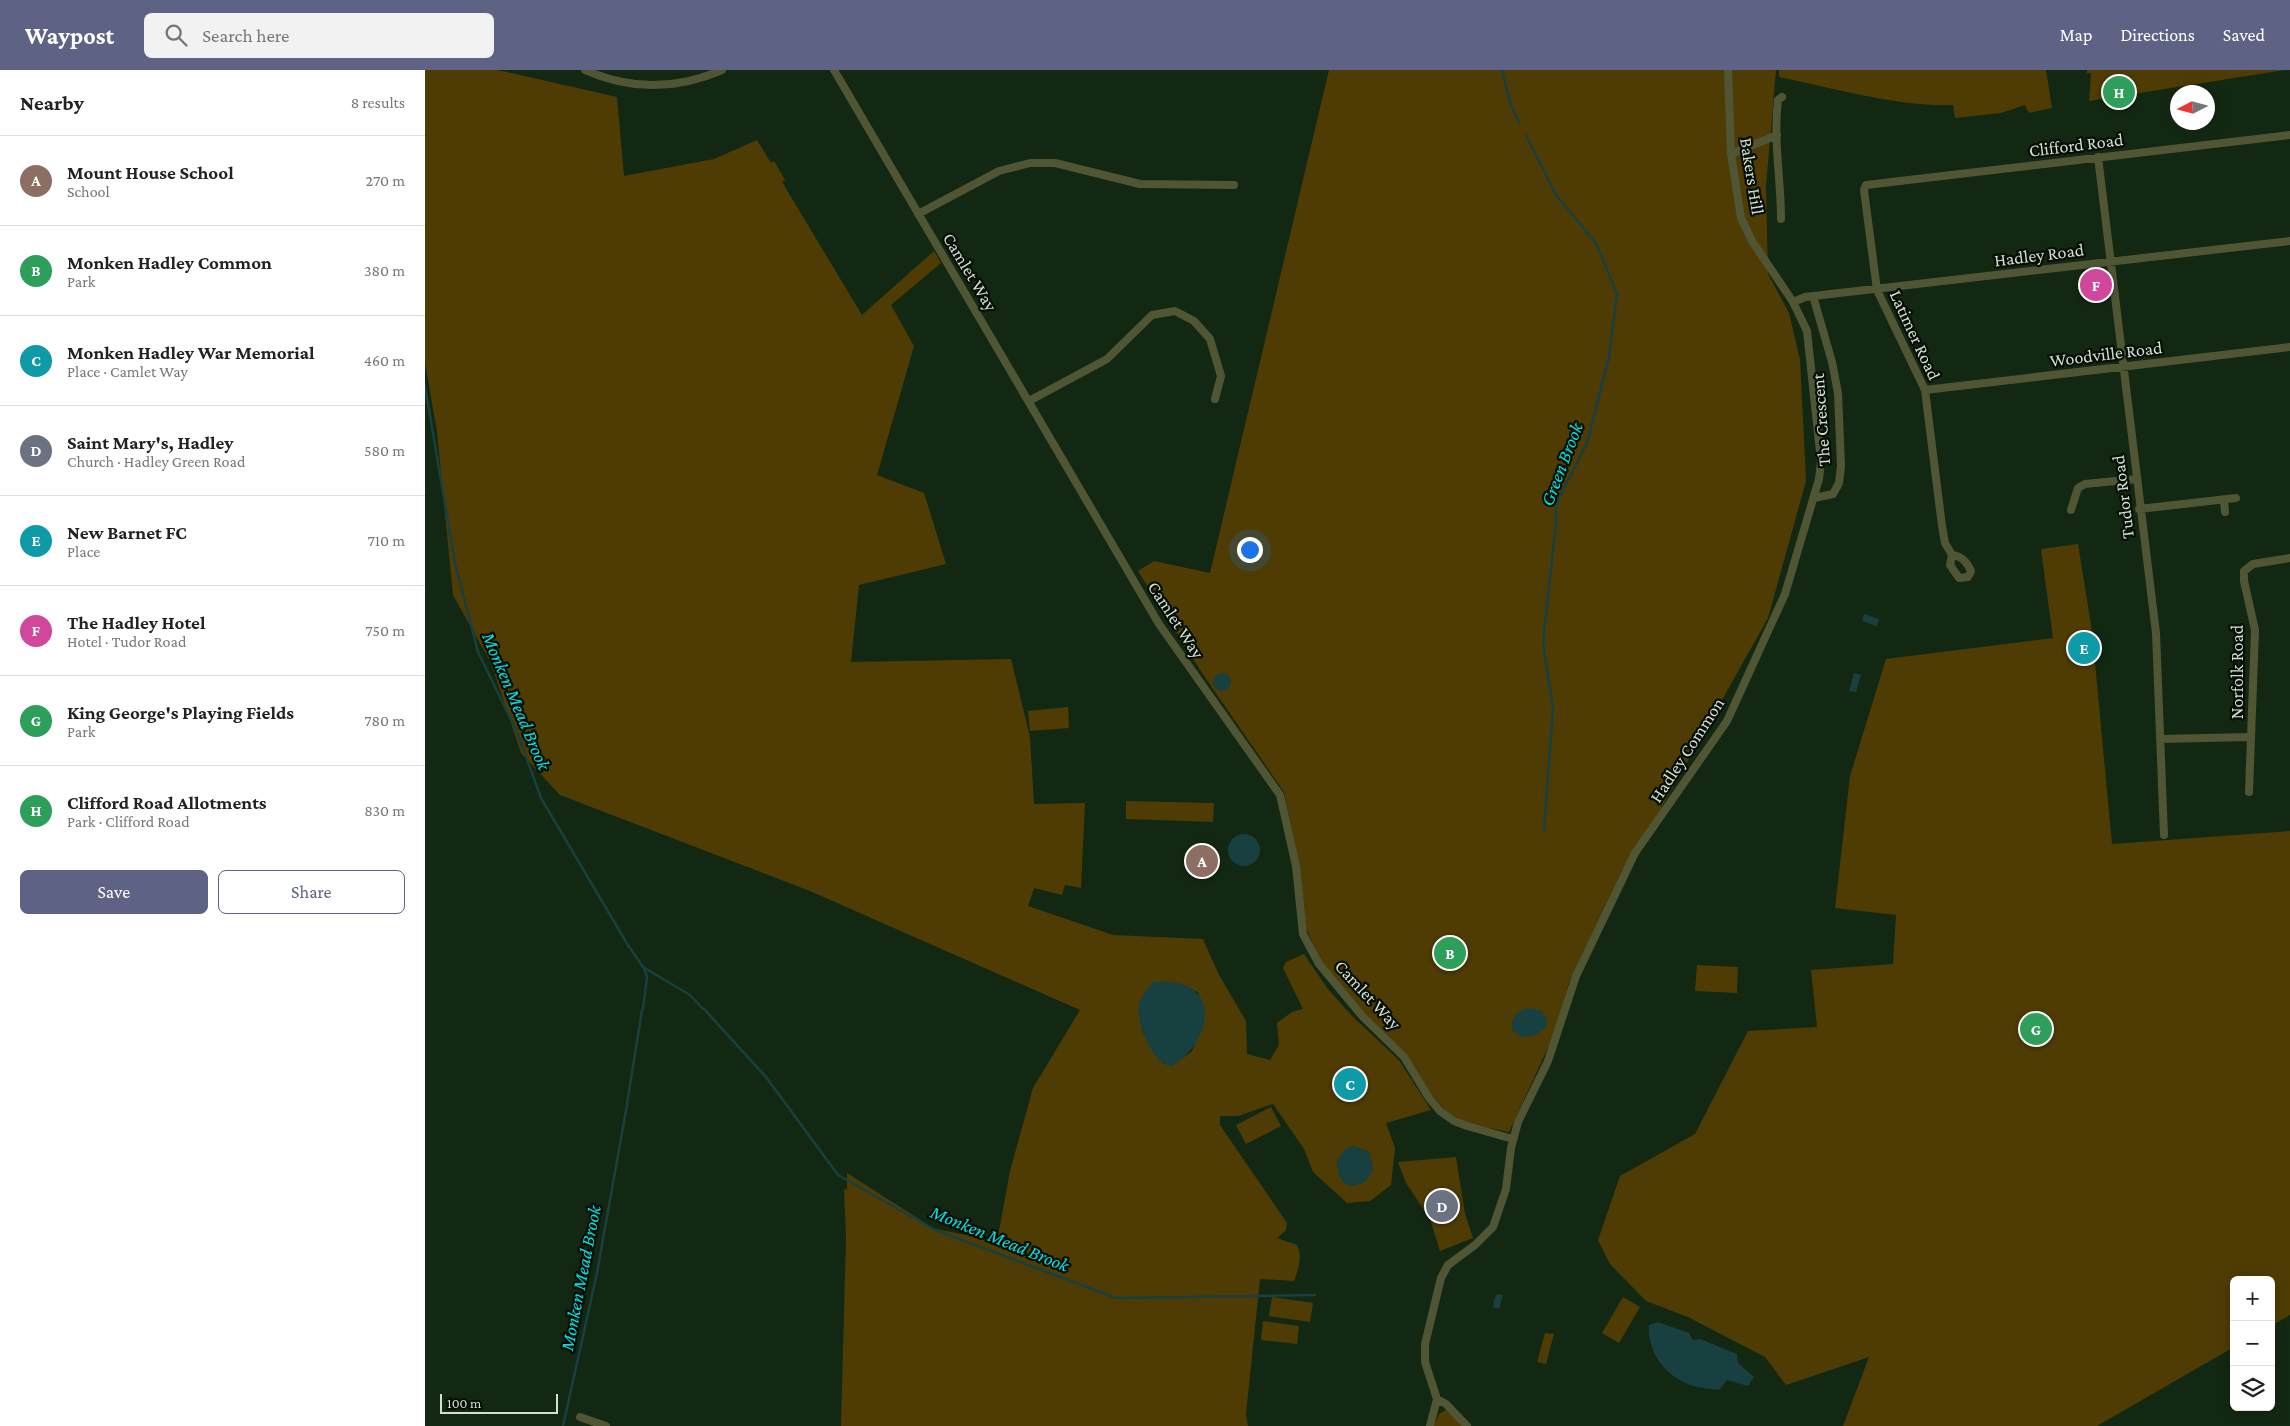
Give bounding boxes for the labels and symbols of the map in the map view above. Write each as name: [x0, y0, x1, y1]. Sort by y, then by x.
pin: H: [2103, 73, 2135, 111]
north arrow: [2170, 85, 2215, 130]
street label: Clifford Road: [2028, 129, 2125, 161]
street label: Bakers Hill: [1736, 136, 1768, 216]
street label: Camlet Way: [939, 229, 1001, 315]
street label: Hadley Road: [1993, 240, 2086, 270]
pin: F: [2080, 266, 2112, 304]
street label: Latimer Road: [1886, 287, 1945, 383]
street label: Woodville Road: [2049, 337, 2164, 371]
street label: The Crescent: [1808, 372, 1834, 467]
water label: Green Brook: [1536, 419, 1587, 509]
street label: Tudor Road: [2108, 454, 2138, 540]
your location: [1237, 537, 1263, 563]
street label: Camlet Way: [1144, 578, 1209, 663]
street label: Norfolk Road: [2227, 624, 2247, 719]
water label: Monken Mead Brook: [478, 628, 555, 774]
pin: E: [2068, 629, 2100, 667]
street label: Hadley Common: [1646, 694, 1728, 806]
pin: A: [1186, 842, 1218, 880]
pin: B: [1434, 934, 1466, 972]
street label: Camlet Way: [1331, 956, 1406, 1034]
pin: G: [2020, 1010, 2052, 1048]
pin: C: [1334, 1065, 1366, 1103]
pin: D: [1426, 1187, 1458, 1225]
water label: Monken Mead Brook: [926, 1201, 1073, 1276]
water label: Monken Mead Brook: [556, 1203, 605, 1354]
scale bar: [440, 1391, 557, 1414]

